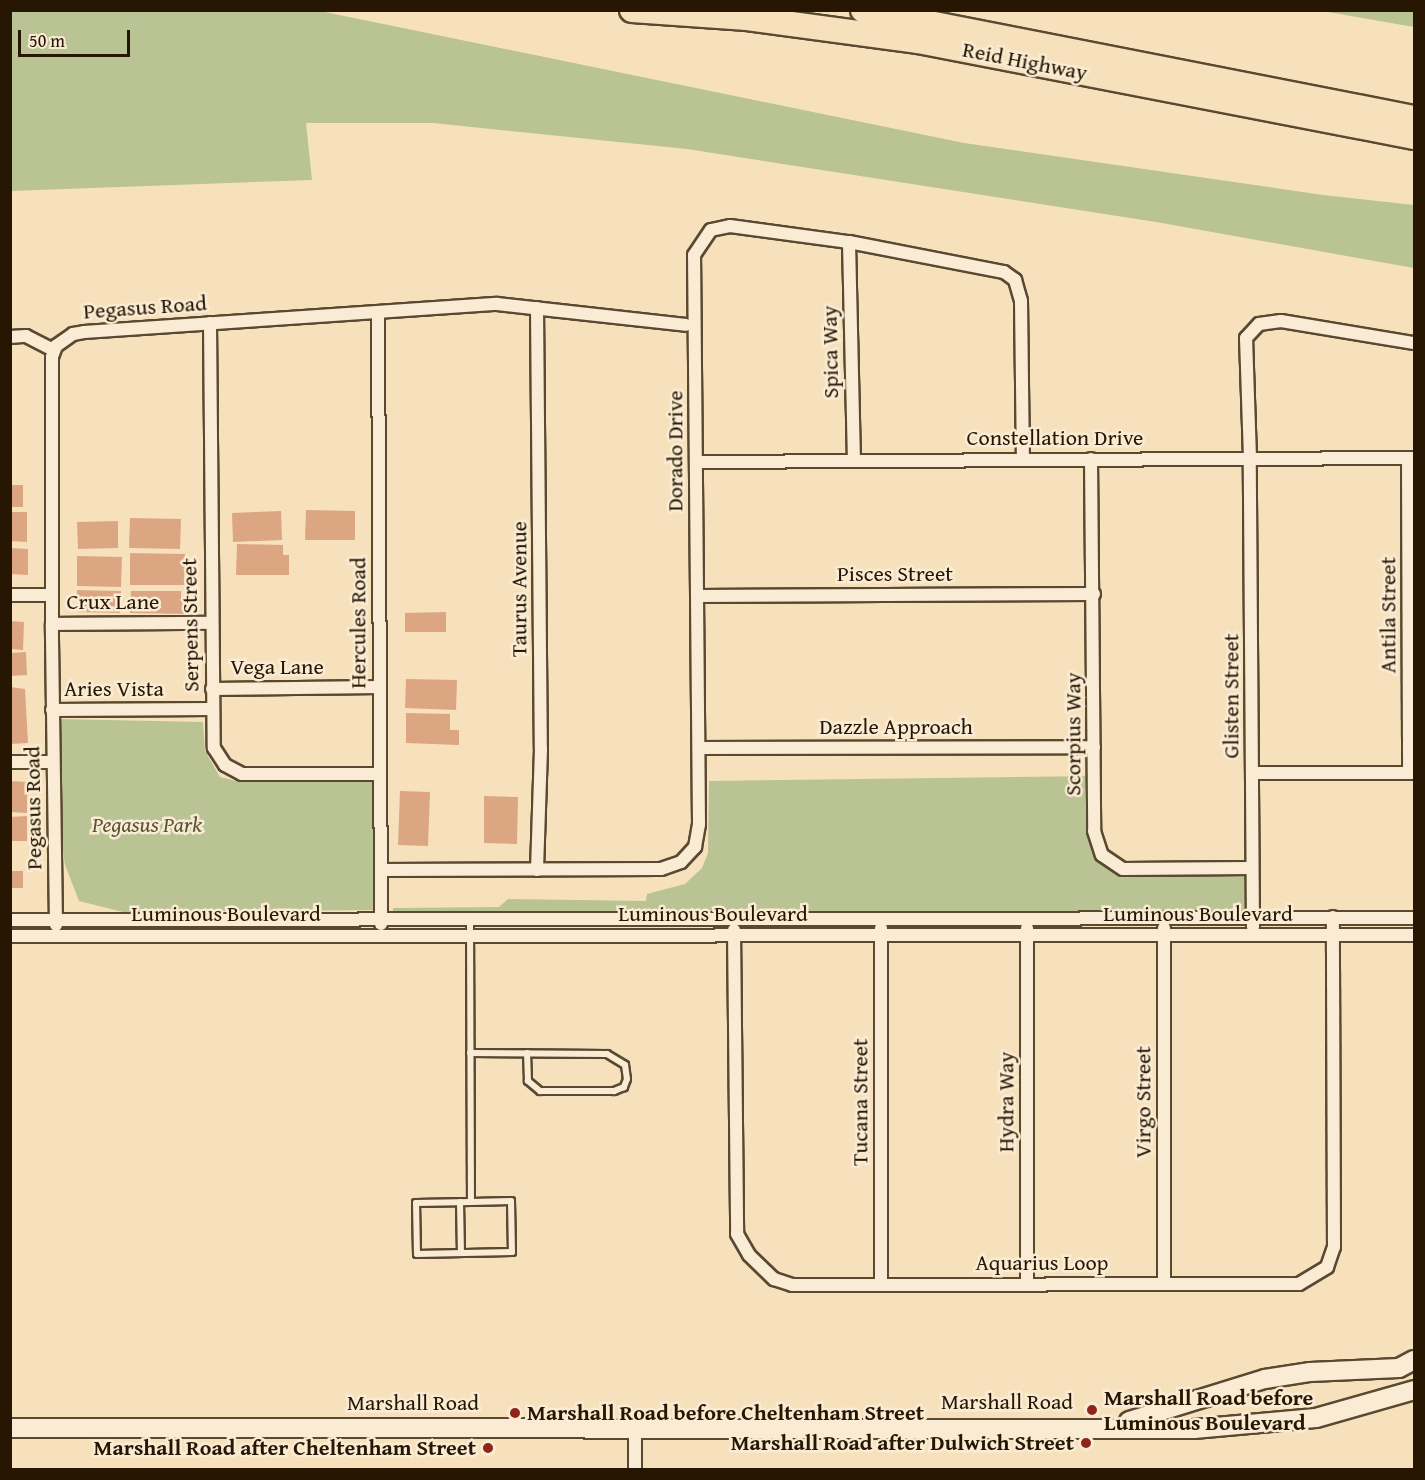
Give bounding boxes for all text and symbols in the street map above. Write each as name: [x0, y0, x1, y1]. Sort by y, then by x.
scale bar: [21, 18, 134, 56]
text: 50 m: [29, 27, 65, 54]
street label: Reid Highway: [960, 36, 1090, 86]
street label: Pegasus Road: [82, 290, 208, 324]
street label: Spica Way: [816, 305, 844, 399]
street label: Dorado Drive: [662, 390, 688, 512]
street label: Constellation Drive: [967, 425, 1143, 451]
street label: Taurus Avenue: [506, 521, 532, 657]
street label: Hercules Road: [345, 557, 371, 689]
street label: Antila Street: [1375, 557, 1401, 673]
street label: Serpens Street: [176, 558, 204, 692]
street label: Pisces Street: [837, 561, 953, 587]
street label: Crux Lane: [67, 589, 159, 615]
street label: Glisten Street: [1218, 634, 1244, 758]
street label: Vega Lane: [230, 654, 324, 680]
street label: Scorpius Way: [1060, 672, 1086, 796]
street label: Aries Vista: [64, 676, 164, 702]
street label: Dazzle Approach: [819, 714, 973, 740]
street label: Pegasus Road: [19, 746, 47, 870]
park label: Pegasus Park: [92, 812, 202, 838]
street label: Luminous Boulevard: [131, 901, 321, 927]
street label: Luminous Boulevard: [618, 901, 808, 927]
street label: Luminous Boulevard: [1103, 901, 1293, 927]
street label: Tucana Street: [847, 1038, 873, 1166]
street label: Virgo Street: [1130, 1046, 1156, 1158]
street label: Hydra Way: [993, 1052, 1019, 1152]
street label: Aquarius Loop: [976, 1250, 1108, 1276]
place label: Marshall Road before Luminous Boulevard: [1104, 1384, 1313, 1436]
street label: Marshall Road: [941, 1389, 1073, 1415]
street label: Marshall Road: [347, 1390, 479, 1416]
place label: Marshall Road before Cheltenham Street: [527, 1400, 924, 1426]
marker: Marshall Road before Luminous Boulevard: [1085, 1403, 1099, 1417]
marker: Marshall Road before Cheltenham Street: [508, 1406, 522, 1420]
place label: Marshall Road after Dulwich Street: [731, 1430, 1074, 1456]
place label: Marshall Road after Cheltenham Street: [94, 1435, 476, 1461]
marker: Marshall Road after Dulwich Street: [1079, 1436, 1093, 1450]
marker: Marshall Road after Cheltenham Street: [481, 1441, 495, 1455]

